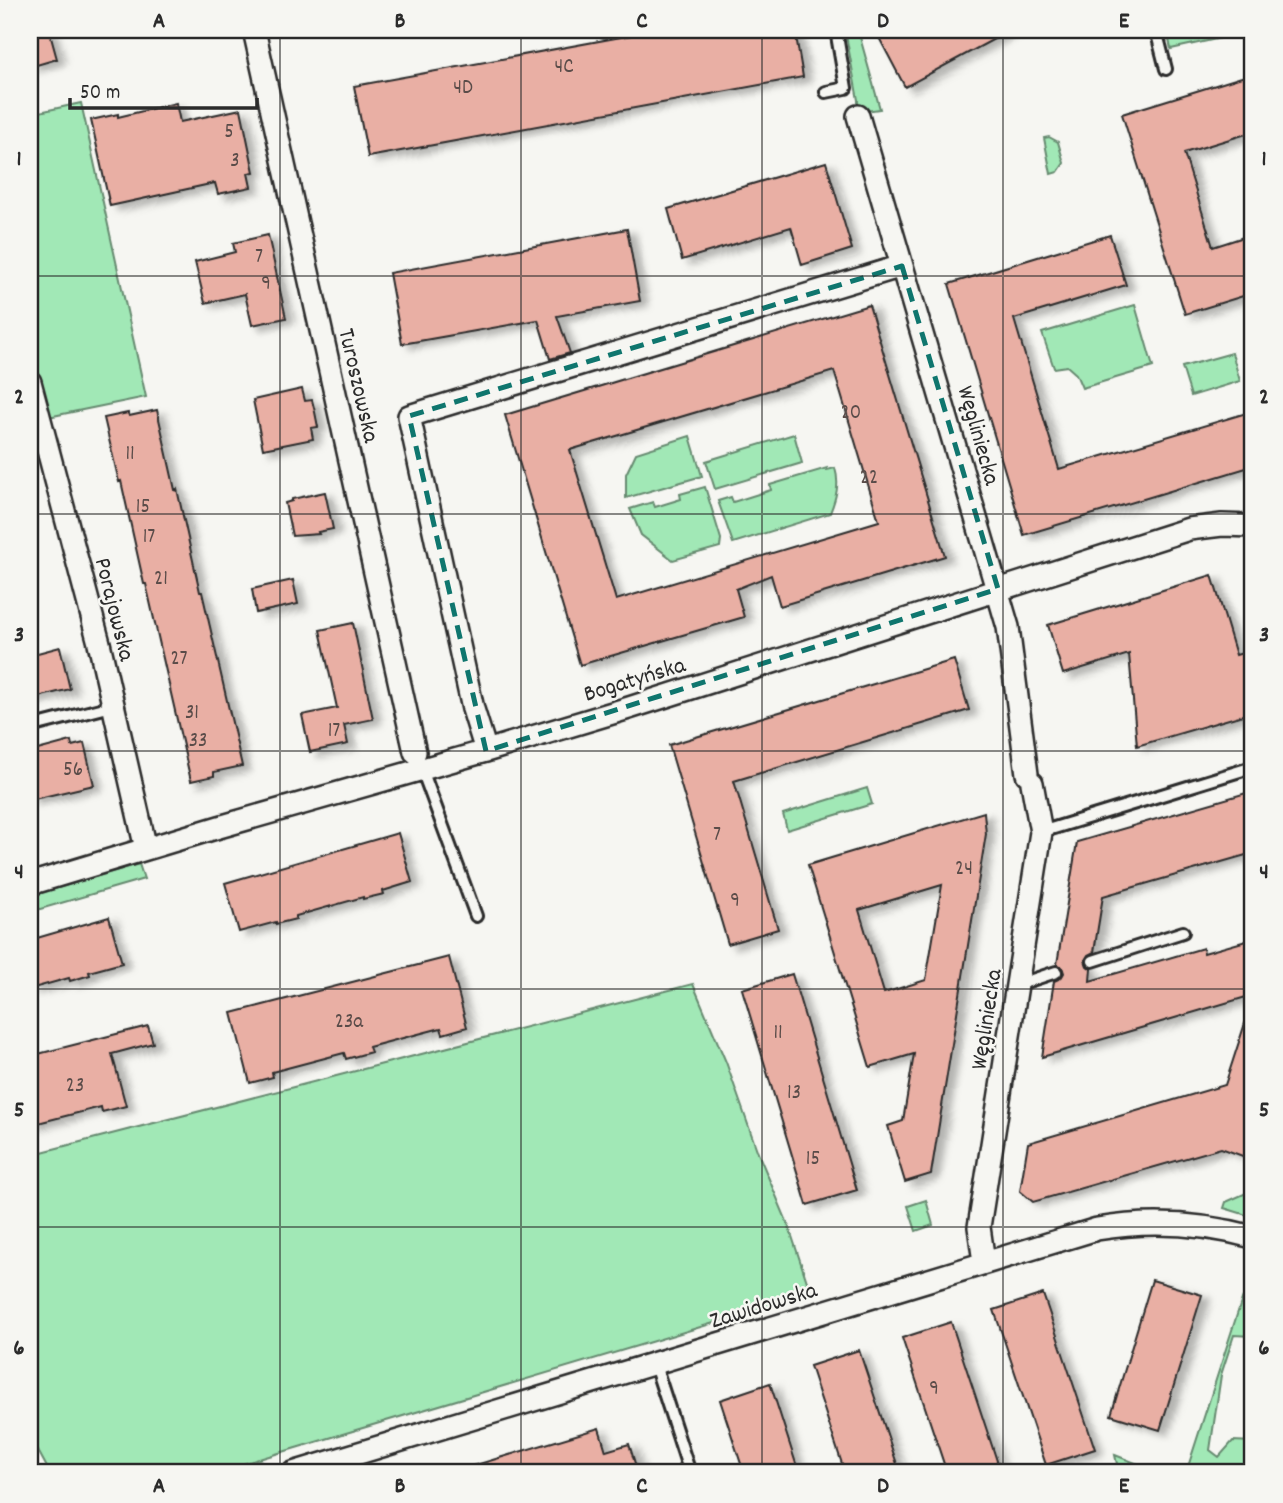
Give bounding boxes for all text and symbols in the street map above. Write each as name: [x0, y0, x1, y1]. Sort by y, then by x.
text: A: [153, 6, 165, 39]
text: B: [395, 6, 406, 39]
text: C: [636, 6, 648, 39]
text: D: [877, 6, 889, 39]
text: E: [1119, 6, 1130, 39]
house number: 4C: [554, 53, 574, 83]
scale bar: [70, 66, 257, 110]
house number: 4D: [453, 74, 473, 104]
text: 50 m: [80, 79, 120, 109]
house number: 5: [224, 118, 234, 148]
text: 1: [16, 144, 22, 177]
text: 1: [1261, 144, 1267, 177]
house number: 3: [230, 147, 240, 177]
house number: 7: [255, 243, 263, 273]
house number: 9: [261, 270, 271, 300]
street label: Turoszowska: [327, 325, 387, 447]
text: 2: [14, 382, 24, 415]
street label: Węgliniecka: [947, 382, 1008, 490]
text: 2: [1259, 382, 1269, 415]
house number: 20: [841, 399, 861, 429]
house number: 11: [125, 440, 135, 470]
house number: 22: [860, 464, 878, 494]
house number: 15: [136, 493, 150, 523]
house number: 17: [143, 523, 155, 553]
street label: Porajowska: [84, 554, 143, 666]
house number: 21: [154, 565, 168, 595]
text: 3: [14, 620, 24, 653]
text: 3: [1259, 620, 1269, 653]
house number: 27: [170, 645, 188, 675]
street label: Bogatyńska: [580, 649, 691, 712]
house number: 31: [185, 699, 199, 729]
house number: 17: [328, 717, 340, 747]
house number: 33: [189, 727, 207, 757]
house number: 56: [63, 756, 83, 786]
house number: 7: [713, 821, 721, 851]
house number: 24: [955, 855, 973, 885]
text: 4: [14, 857, 24, 890]
text: 4: [1259, 857, 1269, 890]
house number: 9: [730, 887, 740, 917]
street label: Węgliniecka: [963, 966, 1013, 1072]
house number: 23a: [335, 1008, 364, 1038]
house number: 11: [773, 1019, 783, 1049]
house number: 23: [66, 1072, 84, 1102]
house number: 13: [787, 1079, 801, 1109]
text: 5: [14, 1095, 24, 1128]
text: 5: [1259, 1095, 1269, 1128]
house number: 15: [806, 1145, 820, 1175]
street label: Zawidowska: [706, 1274, 822, 1339]
text: 6: [13, 1333, 25, 1366]
text: 6: [1258, 1333, 1270, 1366]
house number: 9: [929, 1375, 939, 1405]
text: A: [153, 1471, 165, 1503]
text: B: [395, 1471, 406, 1503]
text: C: [636, 1471, 648, 1503]
text: D: [877, 1471, 889, 1503]
text: E: [1119, 1471, 1130, 1503]

